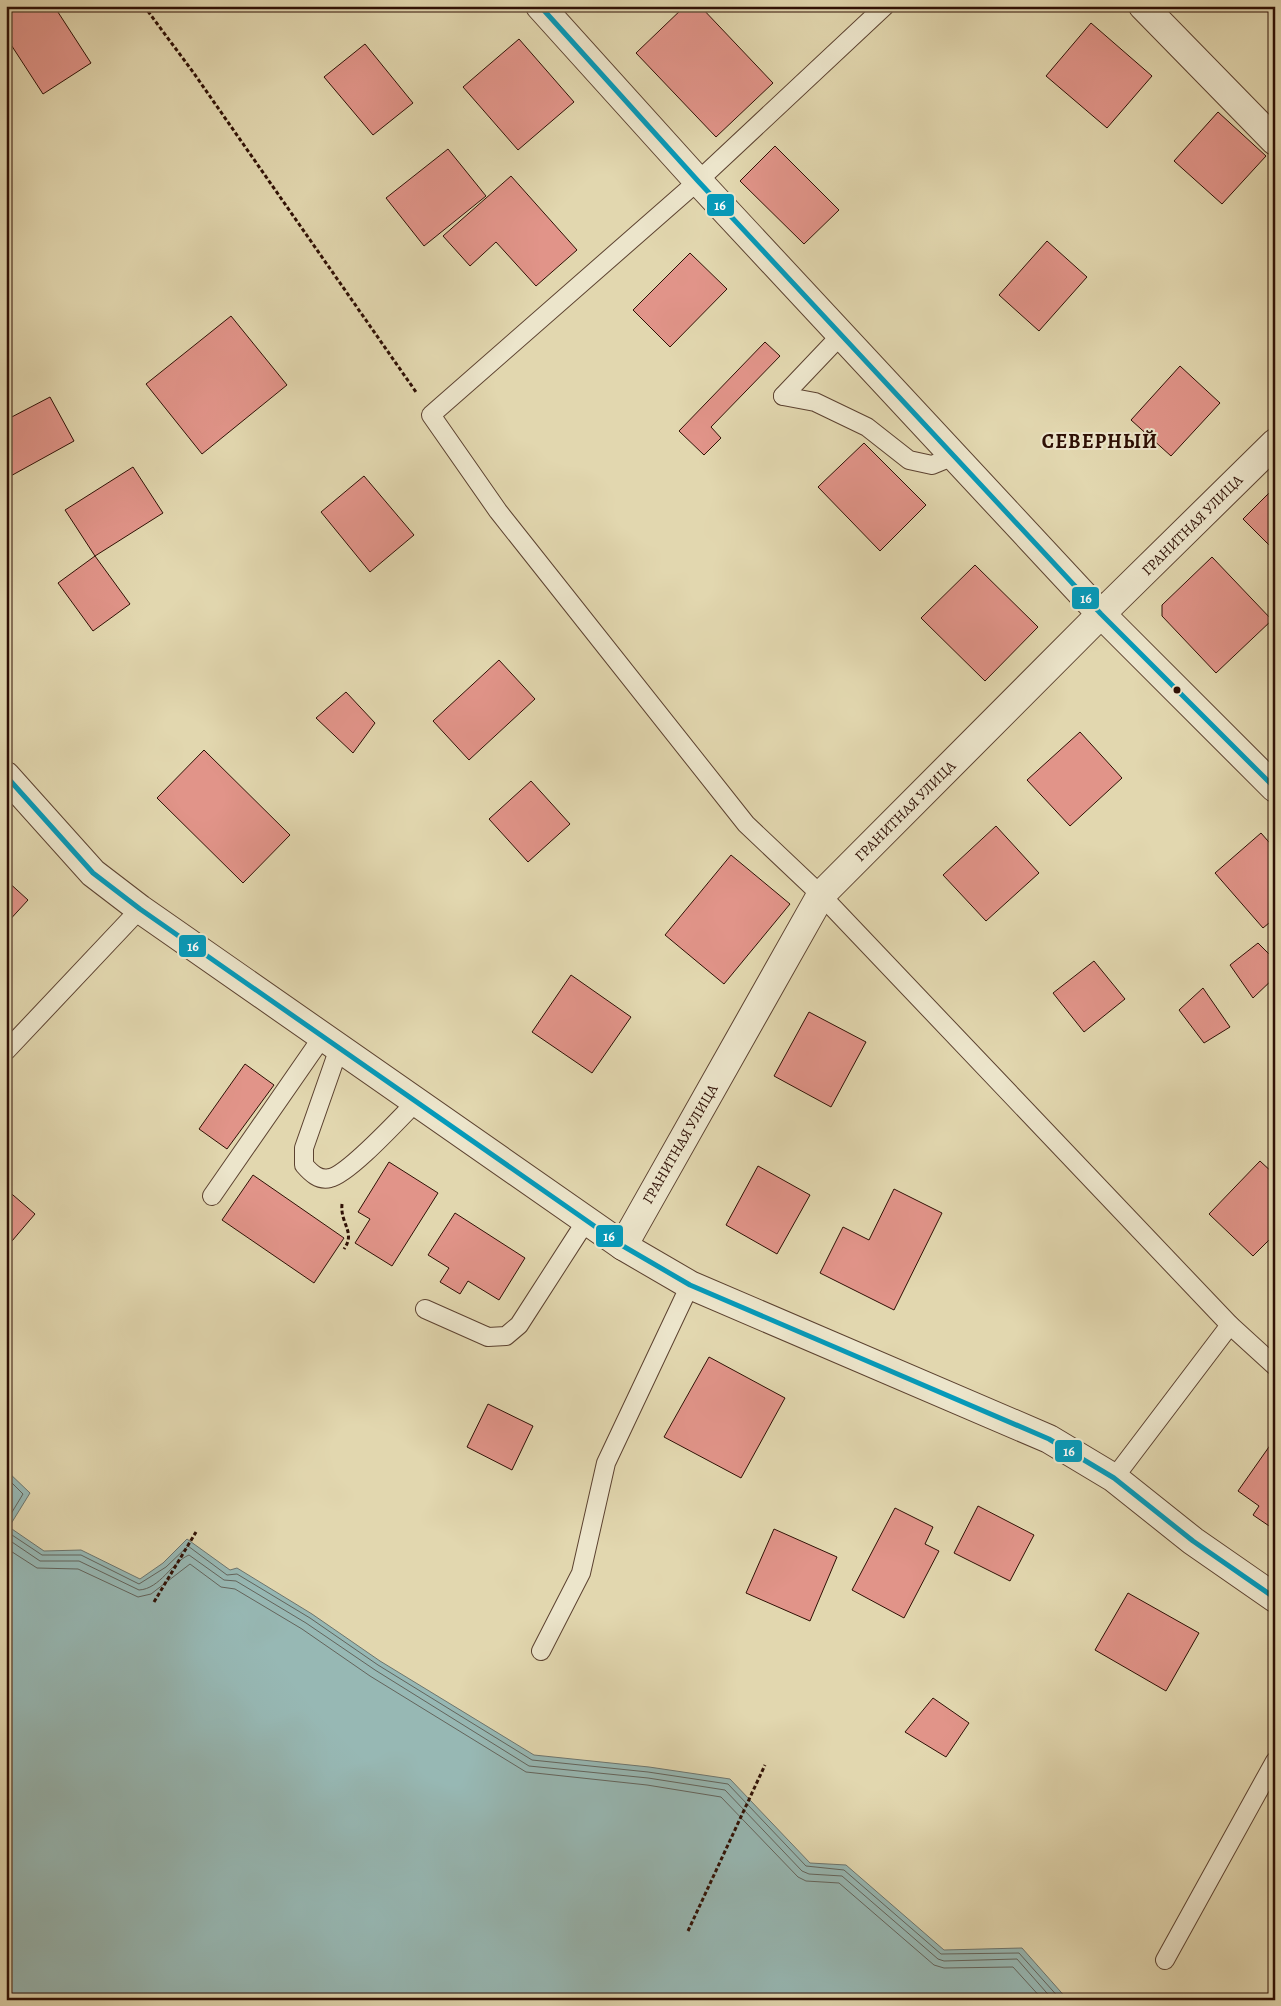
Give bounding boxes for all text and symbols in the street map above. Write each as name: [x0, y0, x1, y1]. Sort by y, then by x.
line badge: 16: [706, 193, 735, 217]
text: 16: [714, 196, 726, 215]
district label: СЕВЕРНЫЙ: [1042, 428, 1158, 455]
street label: ГРАНИТНАЯ УЛИЦА: [1137, 470, 1247, 580]
line badge: 16: [1071, 586, 1100, 610]
text: 16: [1080, 589, 1092, 608]
unlabelled marker: [1172, 685, 1182, 695]
street label: ГРАНИТНАЯ УЛИЦА: [850, 756, 960, 866]
line badge: 16: [178, 934, 207, 958]
text: 16: [187, 937, 199, 956]
street label: ГРАНИТНАЯ УЛИЦА: [638, 1080, 723, 1208]
line badge: 16: [595, 1224, 624, 1248]
text: 16: [603, 1227, 615, 1246]
line badge: 16: [1054, 1439, 1083, 1463]
text: 16: [1063, 1442, 1075, 1461]

